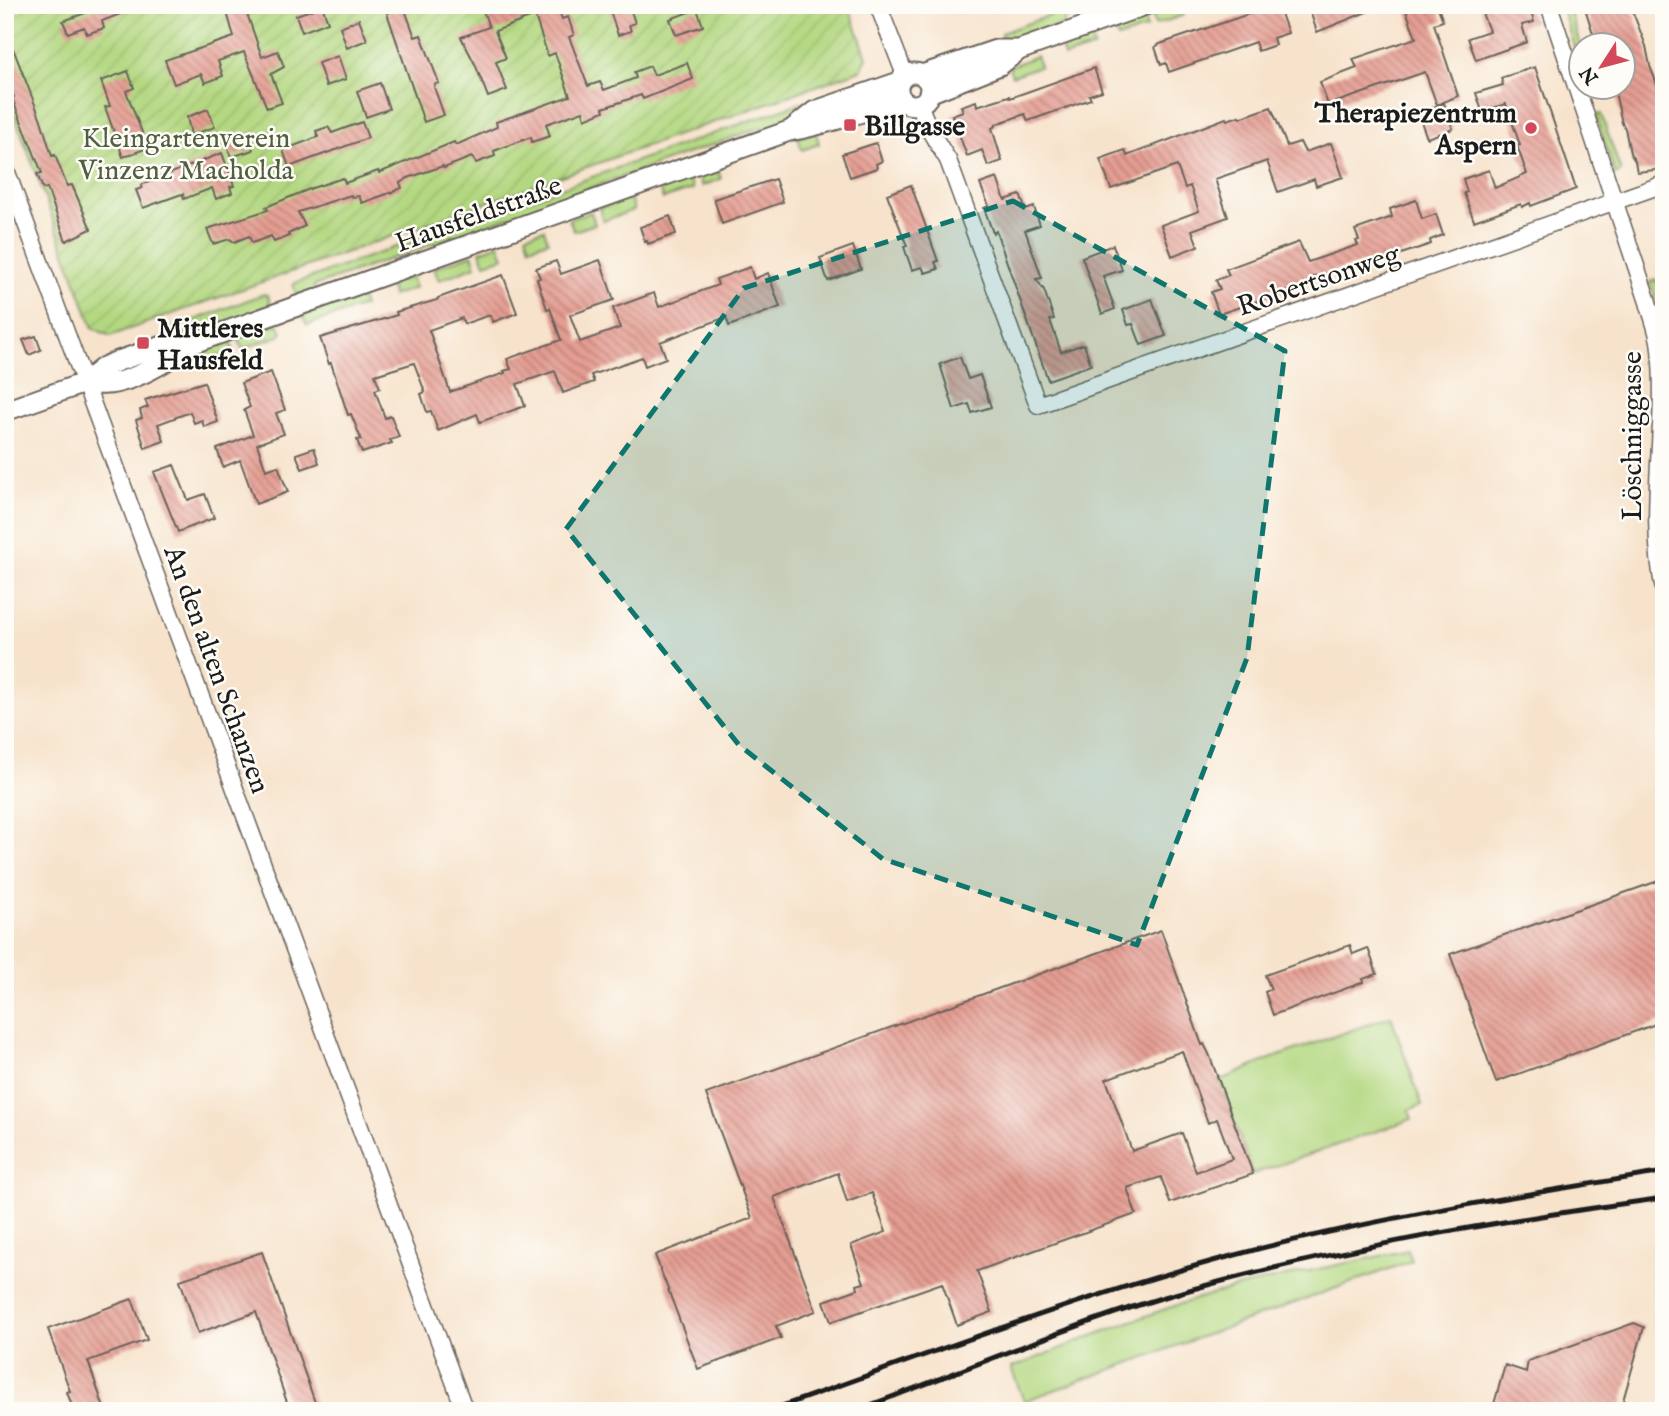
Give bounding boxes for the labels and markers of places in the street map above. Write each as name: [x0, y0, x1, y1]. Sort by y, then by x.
place label: Therapiezentrum Aspern: [1313, 97, 1517, 164]
place label: Billgasse: [864, 110, 965, 145]
marker: Billgasse: [842, 117, 858, 133]
marker: Therapiezentrum Aspern: [1523, 120, 1539, 136]
place label: Mittleres Hausfeld: [157, 312, 264, 379]
marker: Mittleres Hausfeld: [135, 335, 151, 351]

